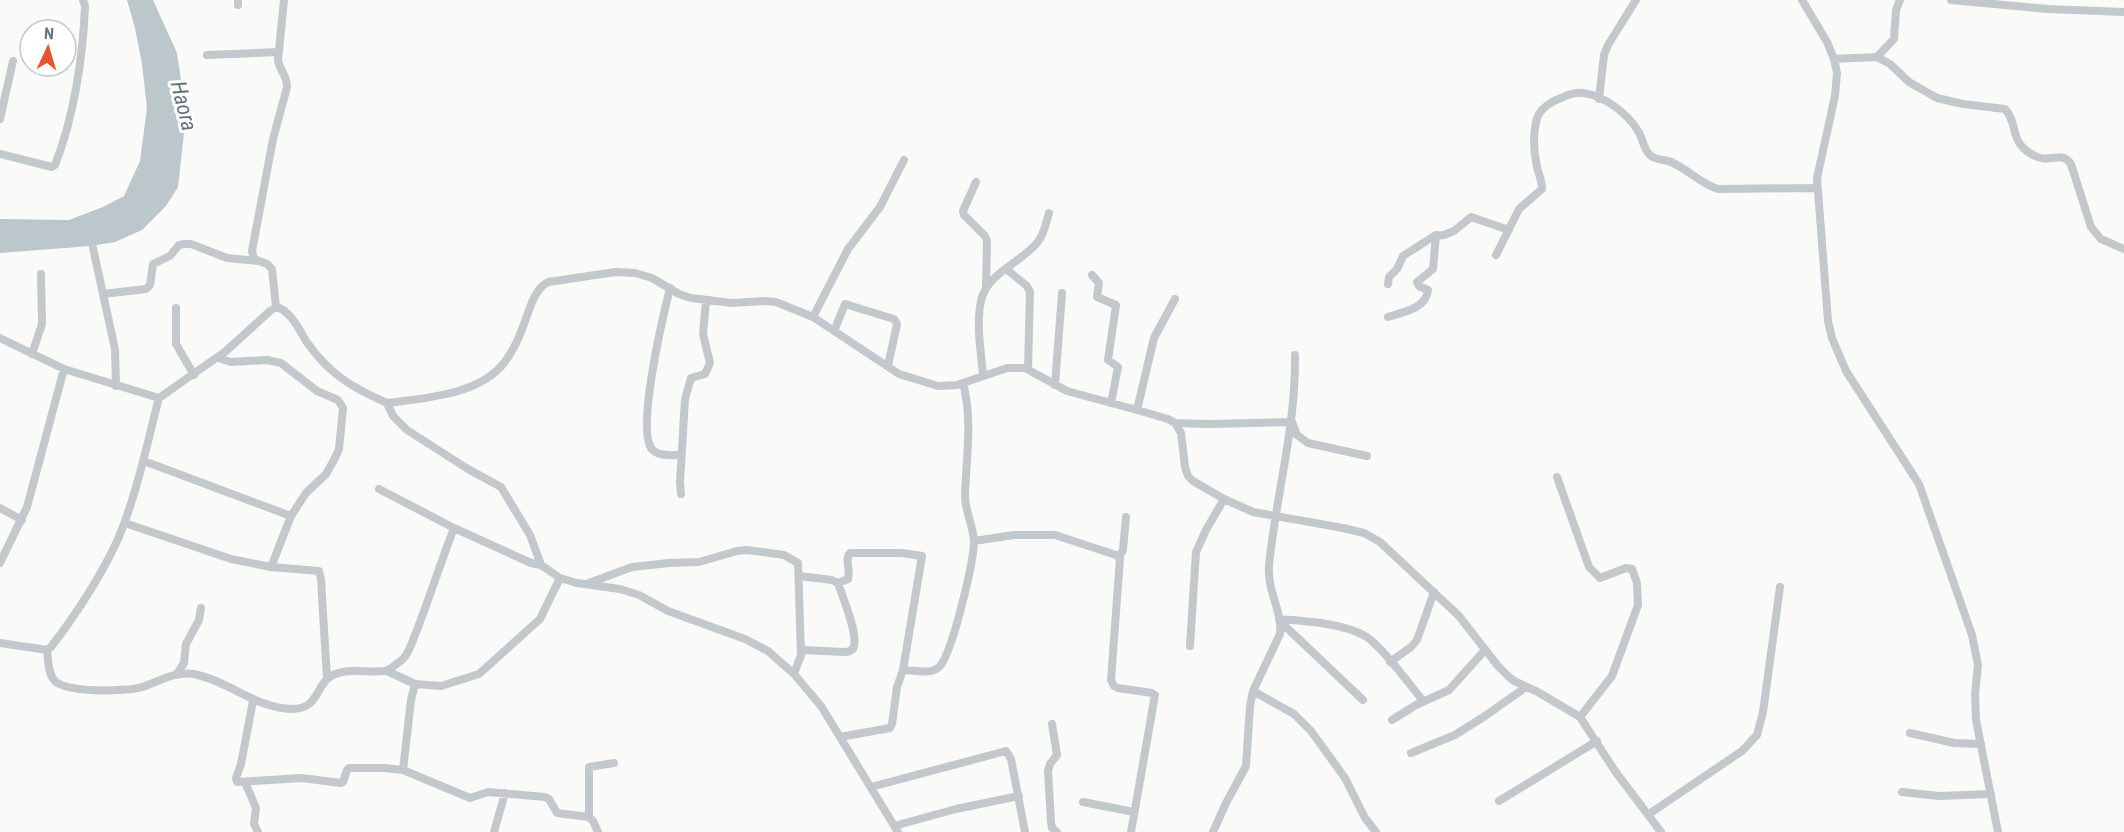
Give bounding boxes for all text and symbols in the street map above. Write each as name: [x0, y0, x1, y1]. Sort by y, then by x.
north arrow: [18, 18, 78, 78]
text: N: [43, 24, 55, 43]
water label: Haora: [166, 78, 202, 134]

